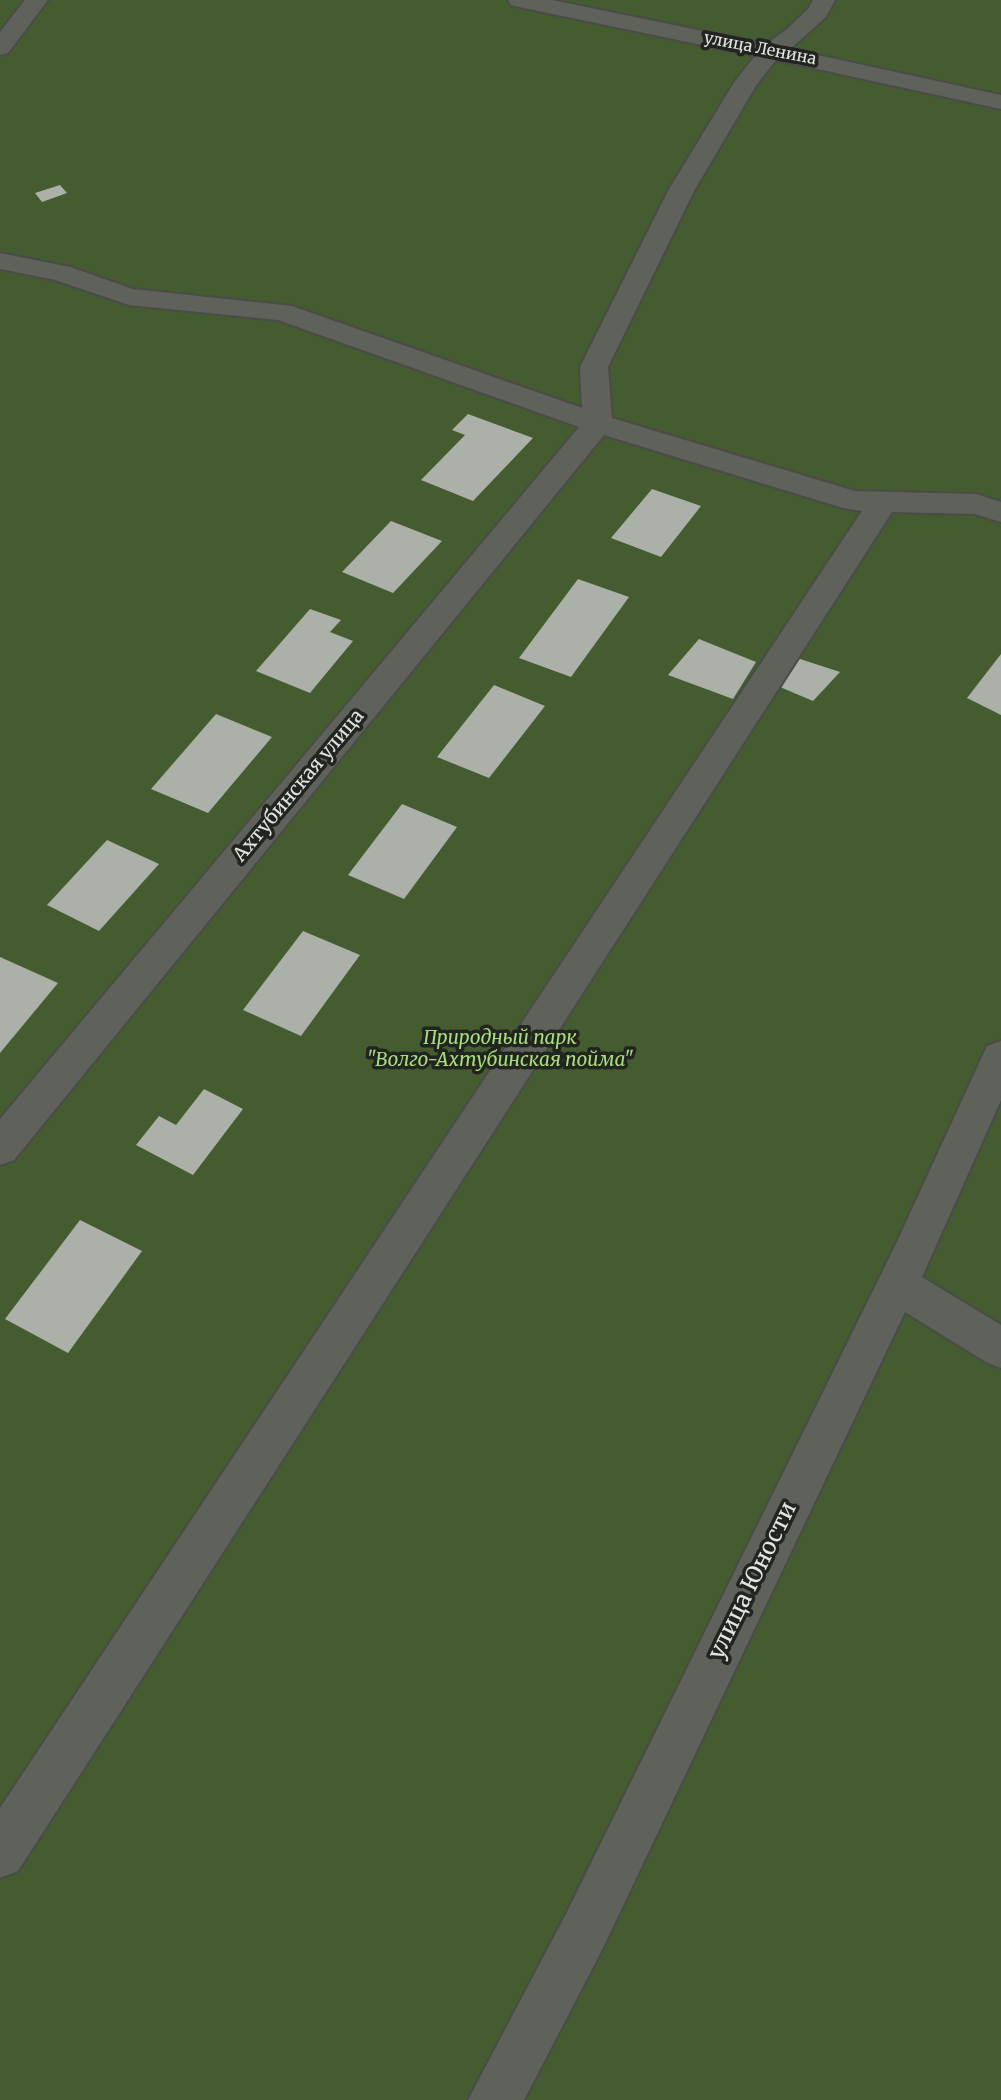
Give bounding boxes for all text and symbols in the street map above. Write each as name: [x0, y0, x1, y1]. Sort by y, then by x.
street label: улица Ленина: [702, 29, 818, 69]
street label: Ахтубинская улица: [229, 705, 369, 867]
park label: Природный парк "Волго-Ахтубинская пойма": [367, 1028, 633, 1072]
street label: улица Юности: [703, 1498, 803, 1664]

